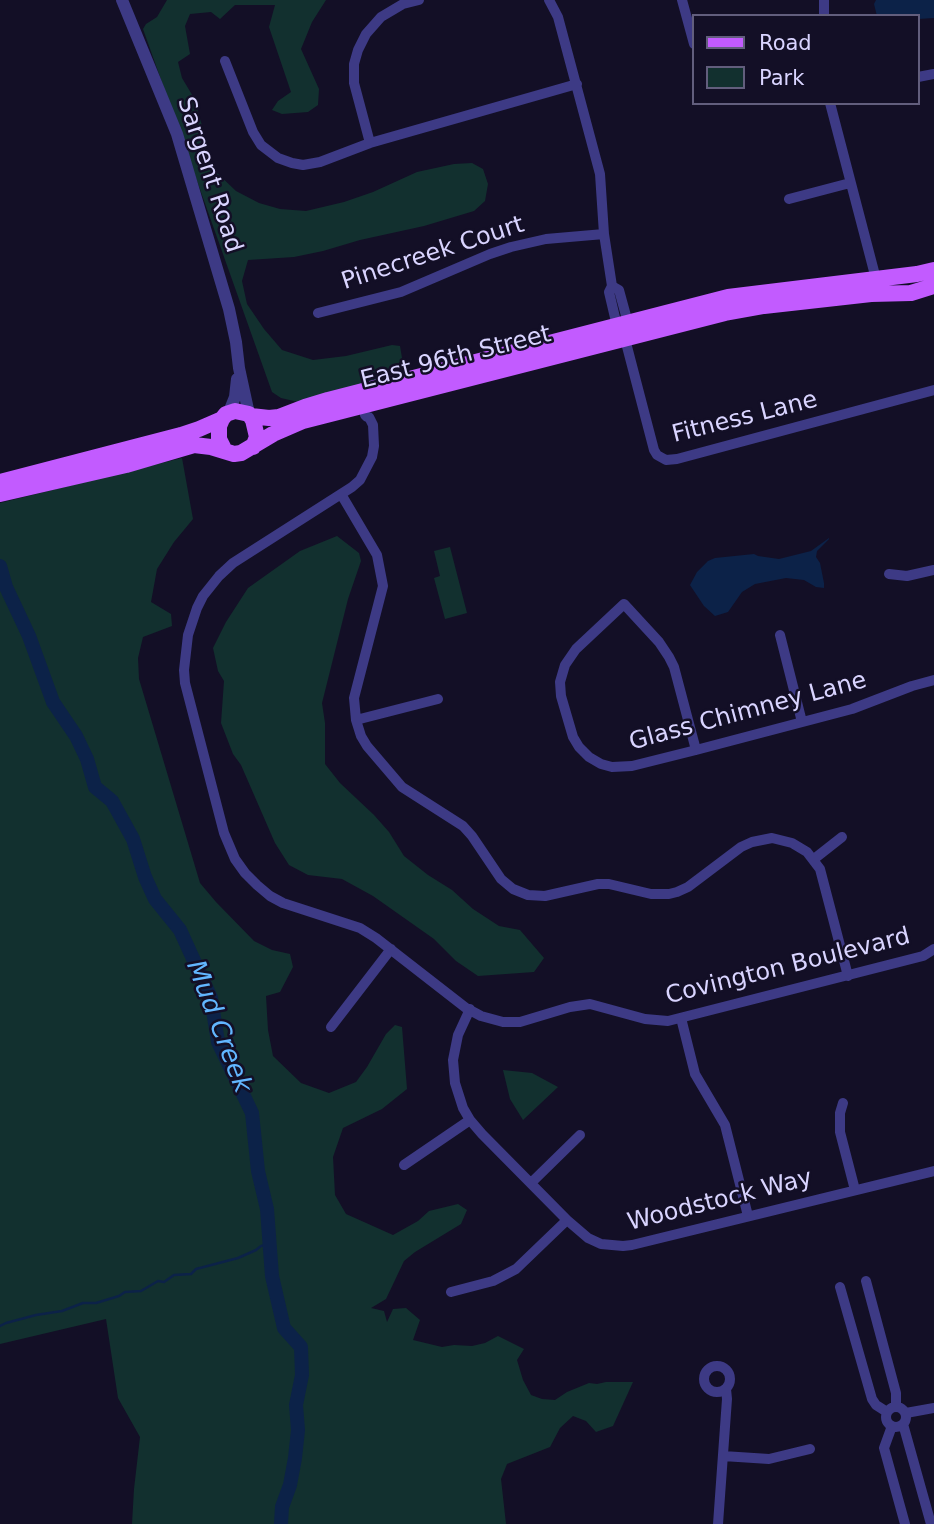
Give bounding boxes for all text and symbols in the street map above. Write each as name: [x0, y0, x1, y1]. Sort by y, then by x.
legend: [692, 14, 920, 105]
text: Road: [759, 31, 812, 55]
text: Park: [759, 66, 804, 90]
street label: Sargent Road: [170, 94, 248, 256]
street label: Pinecreek Court: [338, 211, 528, 297]
street label: East 96th Street: [358, 320, 554, 396]
street label: Fitness Lane: [669, 386, 821, 450]
street label: Glass Chimney Lane: [626, 666, 870, 758]
street label: Covington Boulevard: [663, 923, 913, 1011]
water label: Mud Creek: [178, 956, 258, 1098]
street label: Woodstock Way: [625, 1164, 815, 1238]

